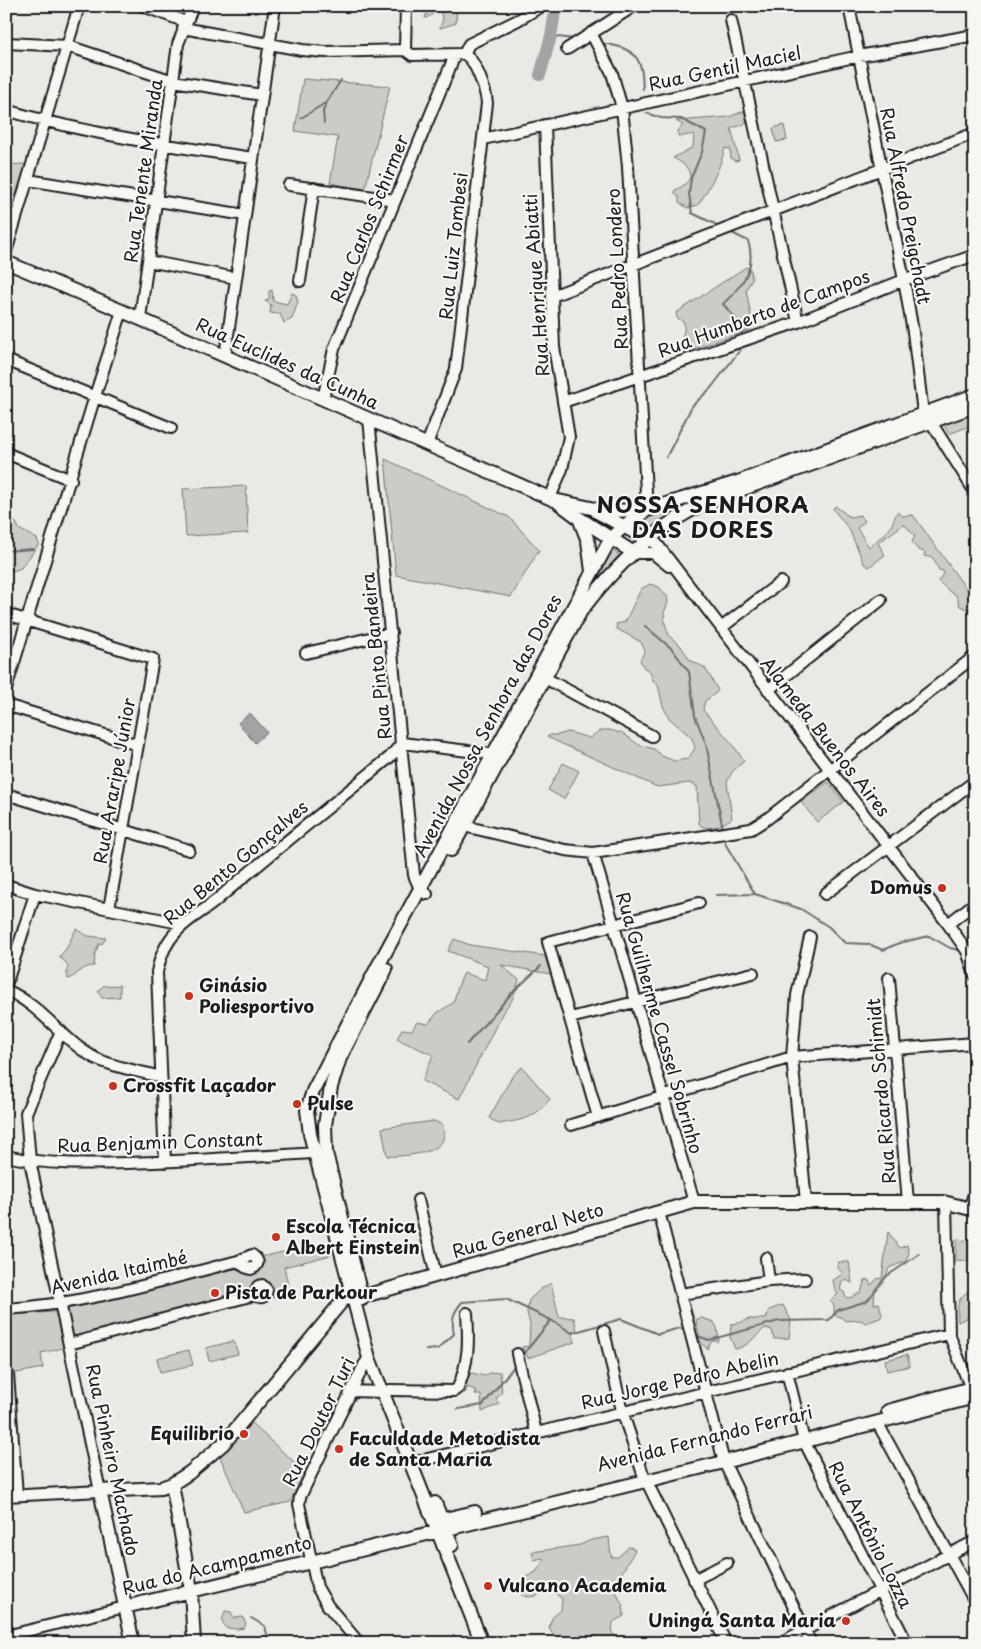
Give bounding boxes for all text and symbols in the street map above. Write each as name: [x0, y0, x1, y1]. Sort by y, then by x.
street label: Rua Gentil Maciel: [646, 38, 803, 97]
street label: Rua Tenente Miranda: [116, 77, 169, 264]
street label: Rua Alfredo Preigchadt: [874, 105, 939, 306]
street label: Rua Carlos Schirmer: [322, 130, 415, 307]
street label: Rua Luiz Tombesi: [431, 171, 474, 321]
street label: Rua Pedro Londero: [599, 188, 634, 350]
street label: Rua Henrique Abiatti: [516, 193, 555, 378]
street label: Rua Humberto de Campos: [654, 262, 873, 364]
street label: Rua Euclides da Cunha: [192, 310, 384, 416]
district label: NOSSA SENHORA DAS DORES: [596, 487, 810, 545]
street label: Rua Pinto Bandeira: [353, 571, 398, 741]
street label: Avenida Nossa Senhora das Dores: [406, 589, 568, 861]
street label: Alameda Buenos Aires: [755, 650, 897, 822]
street label: Rua Araripe Júnior: [86, 695, 142, 866]
street label: Rua Bento Gonçalves: [157, 793, 313, 931]
place label: Domus: [869, 873, 932, 900]
marker: Domus: [936, 882, 948, 894]
street label: Rua Guilherme Cassel Sobrinho: [610, 889, 711, 1157]
place label: Ginásio Poliesportivo: [199, 971, 315, 1019]
marker: Ginásio Poliesportivo: [183, 990, 195, 1002]
street label: Rua Ricardo Schimidt: [859, 997, 902, 1185]
place label: Crossfit Laçador: [123, 1071, 277, 1098]
marker: Crossfit Laçador: [107, 1080, 119, 1092]
place label: Pulse: [307, 1089, 354, 1116]
marker: Pulse: [291, 1098, 303, 1110]
street label: Rua Benjamin Constant: [57, 1124, 263, 1159]
street label: Rua General Neto: [449, 1195, 607, 1264]
place label: Escola Técnica Albert Einstein: [286, 1212, 420, 1260]
marker: Escola Técnica Albert Einstein: [270, 1231, 282, 1243]
street label: Avenida Itaimbé: [48, 1243, 190, 1300]
place label: Pista de Parkour: [225, 1278, 378, 1305]
marker: Pista de Parkour: [209, 1287, 221, 1299]
street label: Rua Jorge Pedro Abelin: [578, 1344, 781, 1415]
street label: Rua Doutor Turi: [275, 1352, 361, 1491]
street label: Rua Pinheiro Machado: [80, 1361, 147, 1558]
street label: Avenida Fernando Ferrari: [594, 1398, 815, 1477]
place label: Equilibrio: [150, 1419, 234, 1446]
place label: Faculdade Metodista de Santa Maria: [349, 1424, 540, 1472]
marker: Equilibrio: [238, 1428, 250, 1440]
marker: Faculdade Metodista de Santa Maria: [333, 1443, 345, 1455]
street label: Rua Antônio Lozza: [823, 1456, 920, 1613]
street label: Rua do Acampamento: [119, 1528, 314, 1601]
place label: Vulcano Academia: [498, 1571, 668, 1598]
marker: Vulcano Academia: [482, 1580, 494, 1592]
place label: Uningá Santa Maria: [648, 1606, 836, 1633]
marker: Uningá Santa Maria: [840, 1615, 852, 1627]

